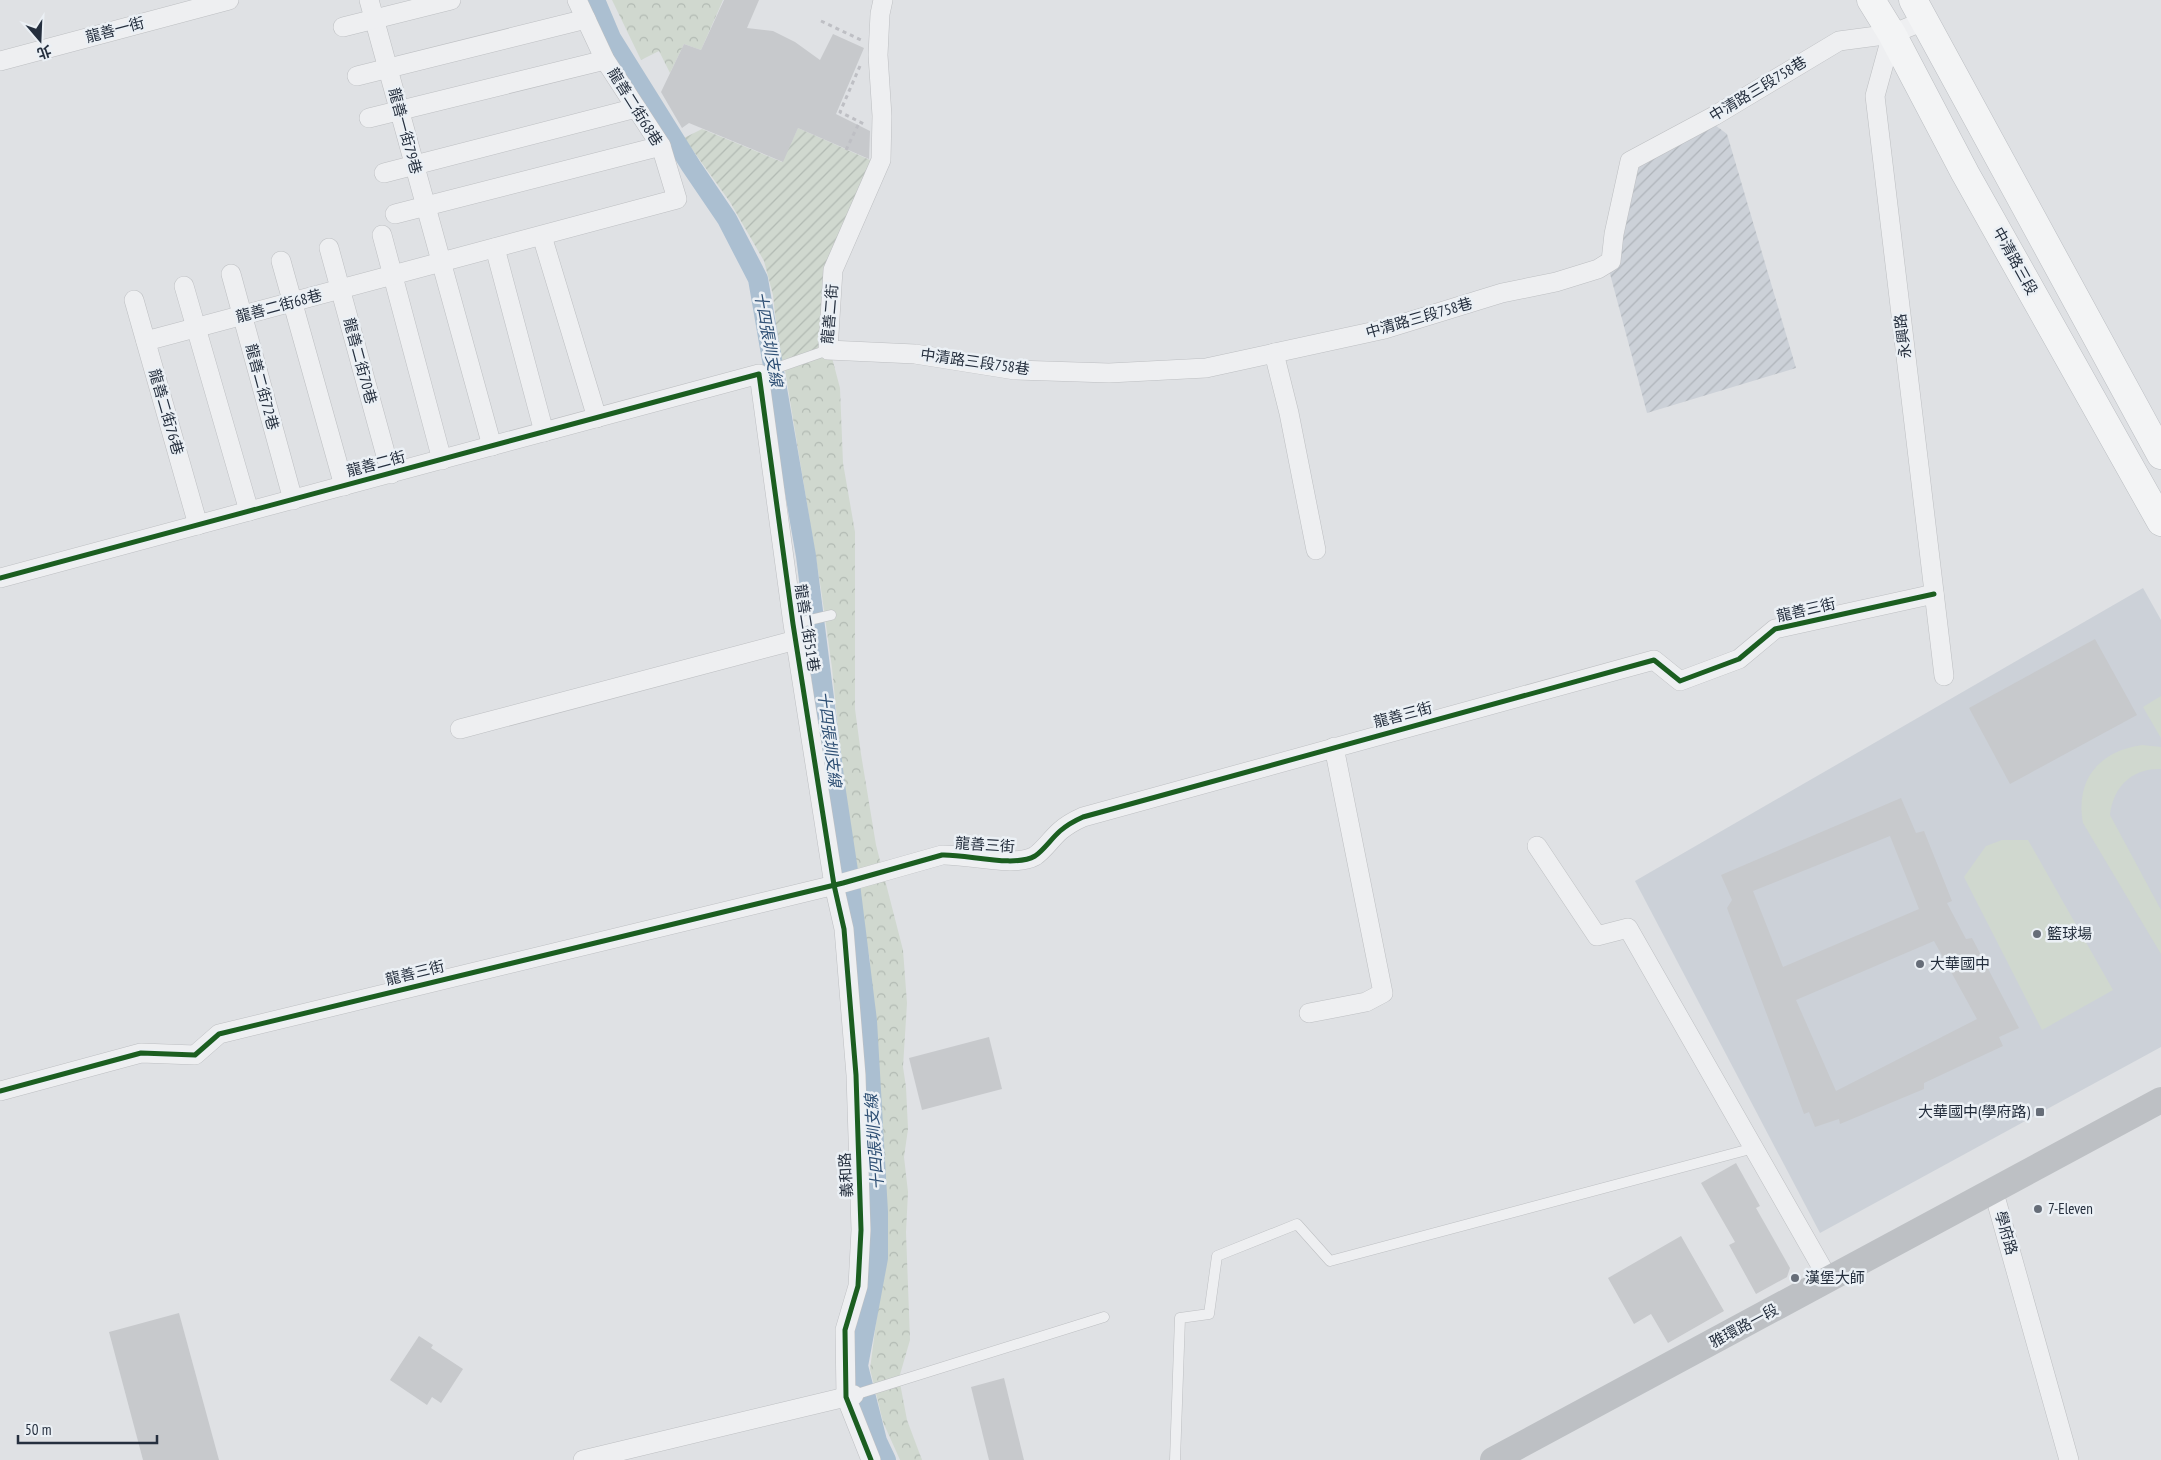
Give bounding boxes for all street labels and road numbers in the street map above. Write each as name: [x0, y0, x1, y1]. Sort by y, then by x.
street label: 龍善一街: [83, 13, 146, 46]
street label: 中清路三段758巷: [1706, 52, 1810, 125]
street label: 龍善二街68巷: [604, 64, 667, 149]
street label: 龍善一街79巷: [385, 86, 426, 176]
street label: 中清路三段: [1989, 223, 2042, 298]
street label: 龍善二街: [817, 283, 842, 345]
street label: 龍善二街68巷: [234, 285, 324, 326]
street label: 中清路三段758巷: [1363, 293, 1474, 342]
street label: 永興路: [1890, 313, 1915, 360]
street label: 龍善二街70巷: [340, 316, 381, 406]
street label: 龍善二街72巷: [242, 342, 283, 432]
street label: 中清路三段758巷: [919, 344, 1031, 379]
street label: 龍善二街76巷: [145, 367, 188, 457]
street label: 龍善二街: [344, 447, 407, 480]
street label: 龍善二街51巷: [791, 583, 824, 673]
street label: 龍善三街: [1775, 594, 1837, 626]
street label: 龍善三街: [1371, 698, 1434, 731]
street label: 龍善三街: [954, 833, 1016, 856]
street label: 龍善三街: [383, 956, 446, 989]
street label: 義和路: [835, 1152, 856, 1198]
street label: 學府路: [1991, 1209, 2022, 1257]
street label: 雅環路一段: [1706, 1300, 1781, 1352]

